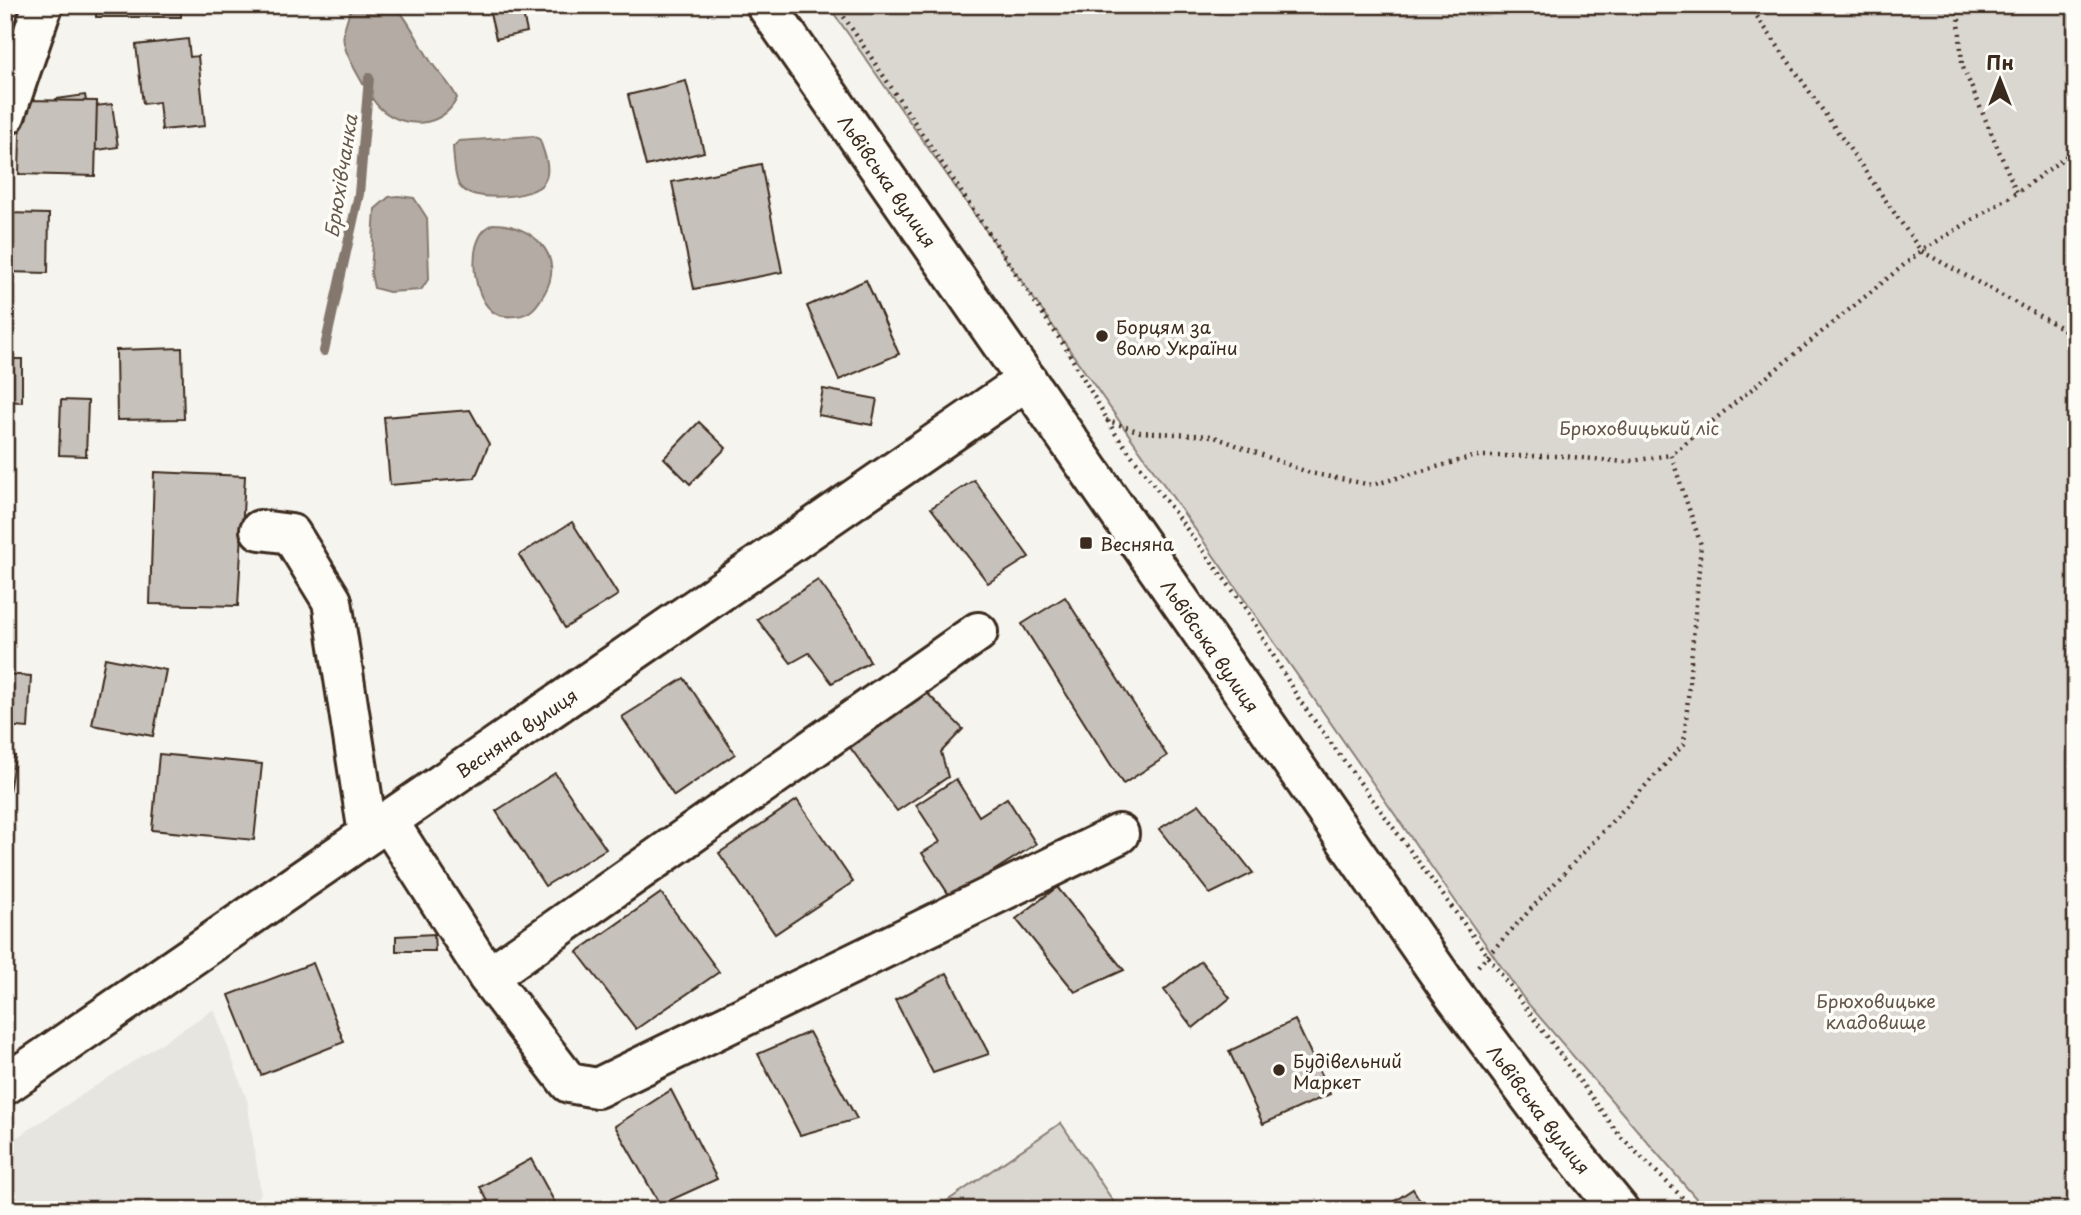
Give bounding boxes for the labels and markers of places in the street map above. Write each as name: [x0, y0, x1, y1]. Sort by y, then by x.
place label: Борцям за волю України: [1116, 313, 1238, 361]
marker: Борцям за волю України: [1094, 328, 1110, 344]
place label: Весняна: [1100, 530, 1175, 557]
marker: Весняна: [1078, 535, 1094, 551]
place label: Будівельний Маркет: [1293, 1047, 1402, 1095]
marker: Будівельний Маркет: [1271, 1062, 1287, 1078]

